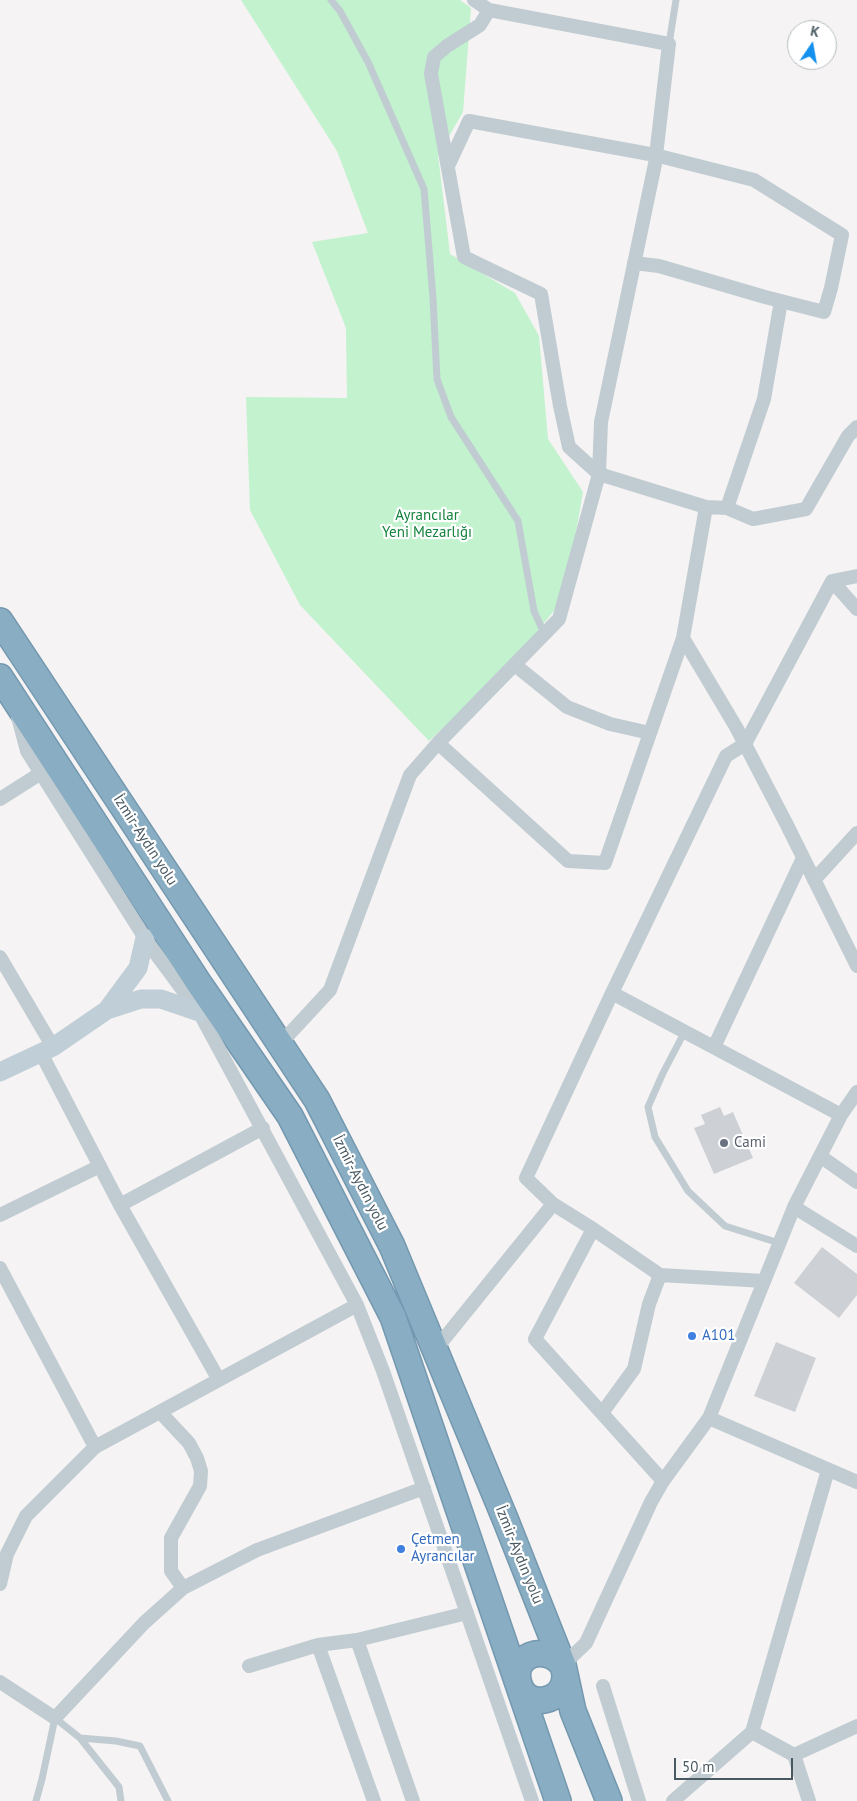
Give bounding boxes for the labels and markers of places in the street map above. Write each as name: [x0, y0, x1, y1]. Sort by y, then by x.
place label: Cami: [734, 1134, 766, 1152]
marker: Cami: [718, 1137, 730, 1149]
place label: A101: [702, 1327, 735, 1345]
marker: A101: [686, 1330, 698, 1342]
place label: Çetmen Ayrancılar: [411, 1531, 475, 1566]
marker: Çetmen Ayrancılar: [395, 1543, 407, 1555]

